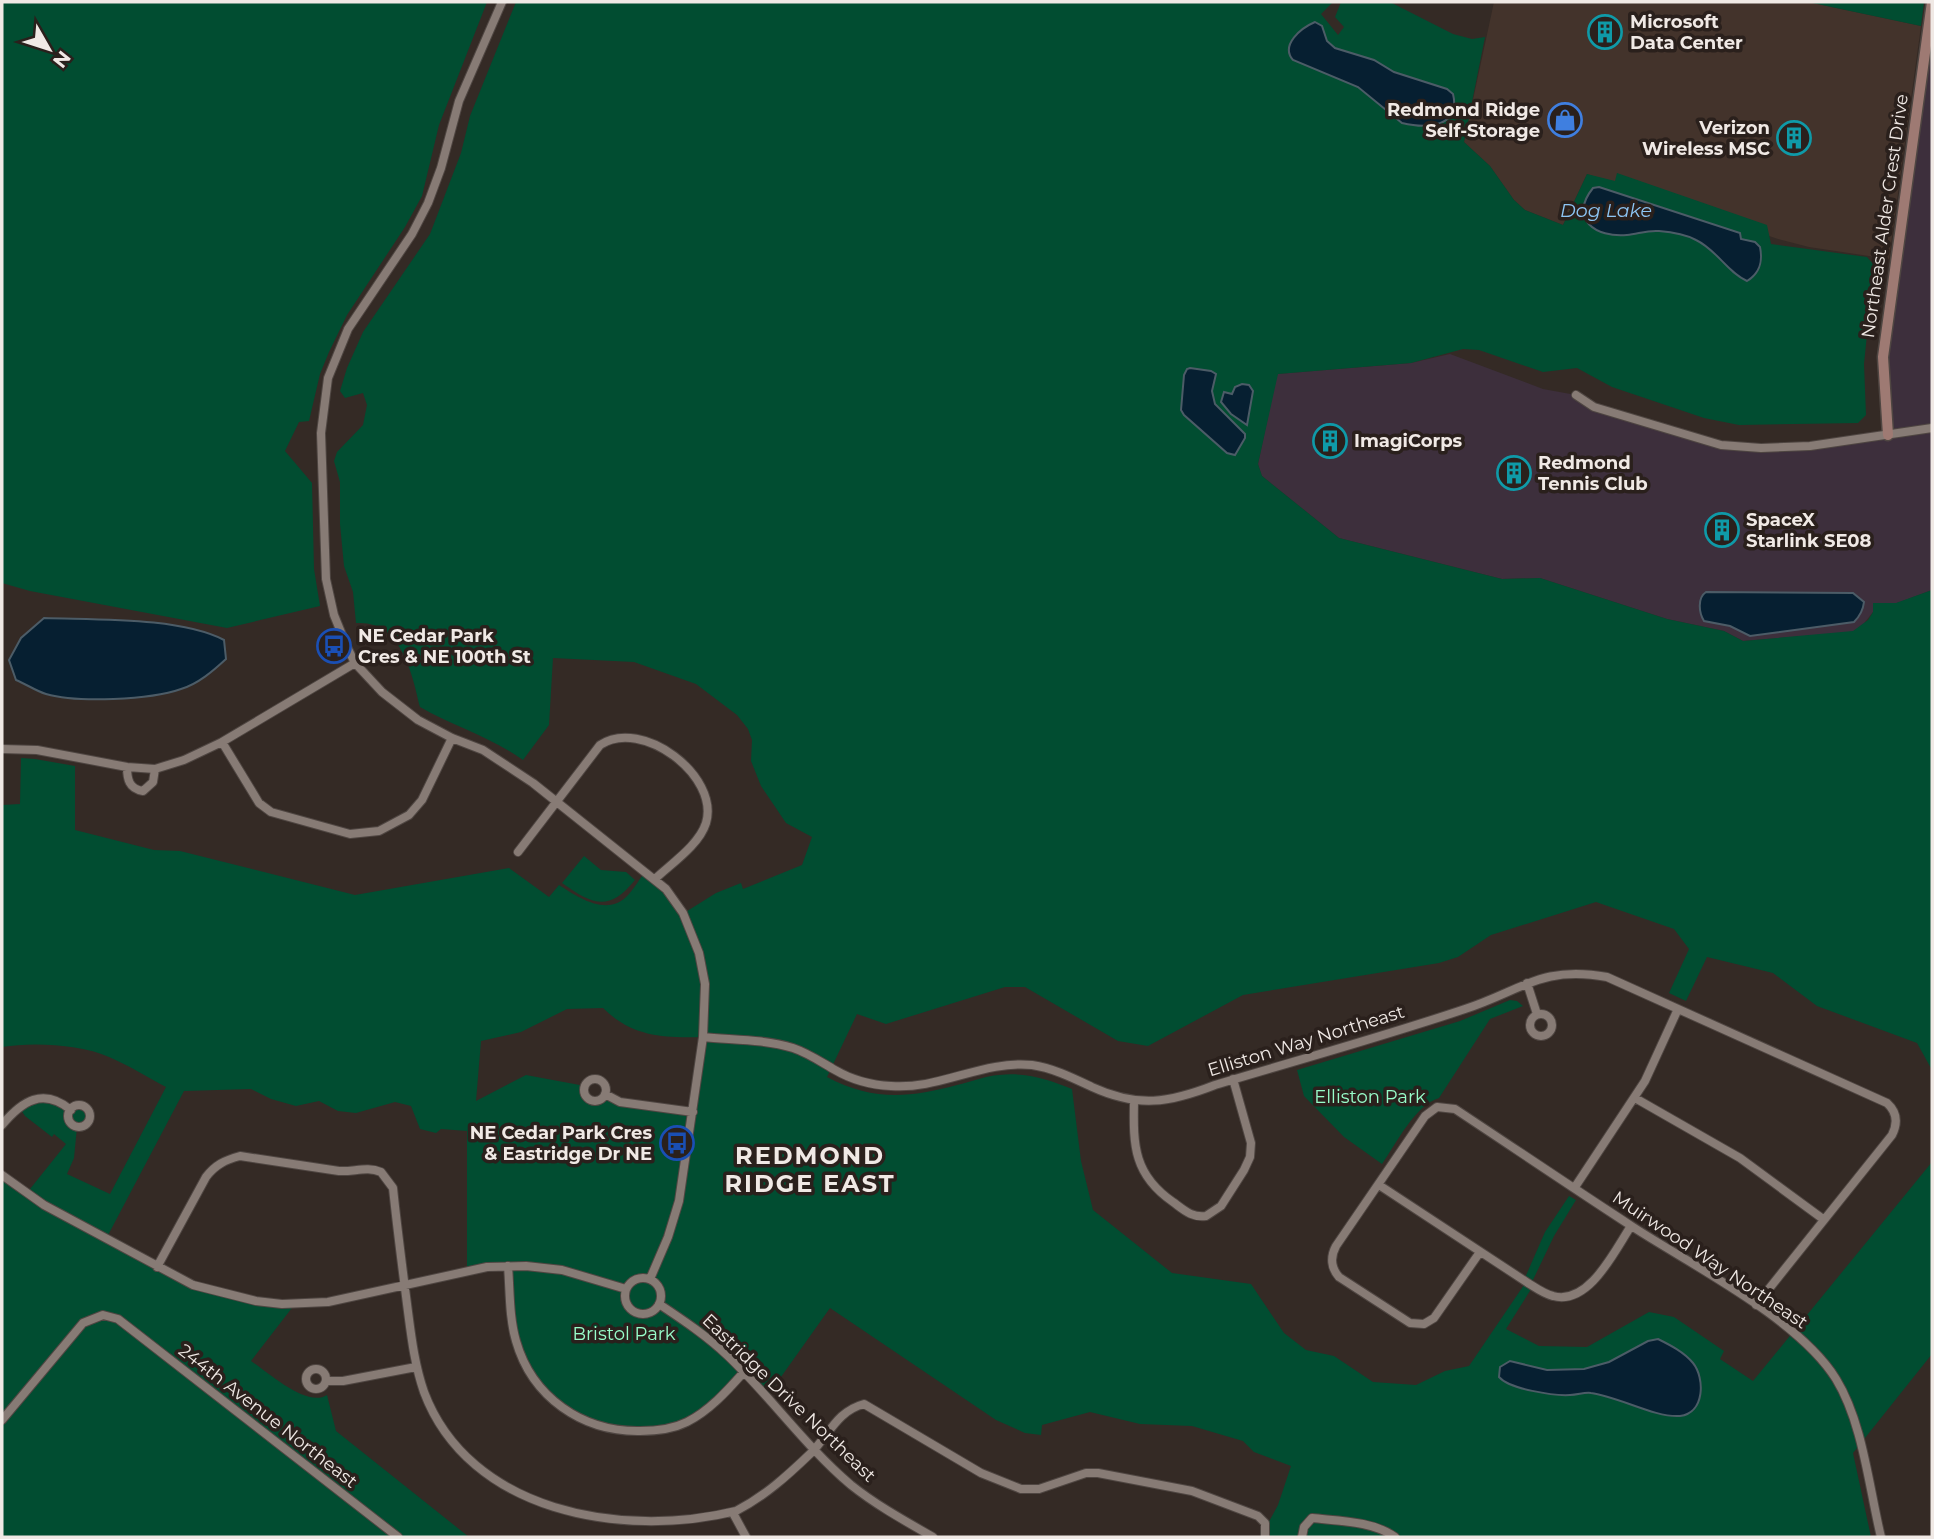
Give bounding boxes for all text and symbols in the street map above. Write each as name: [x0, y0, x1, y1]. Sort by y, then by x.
place label: Microsoft Data Center: [1630, 11, 1743, 54]
building icon: Microsoft Data Center: [1586, 13, 1624, 51]
north arrow: [14, 14, 84, 84]
text: N: [48, 46, 76, 73]
street label: Northeast Alder Crest Drive: [1857, 92, 1913, 339]
place label: Redmond Ridge Self-Storage: [1387, 99, 1540, 142]
shop icon: Redmond Ridge Self-Storage: [1546, 101, 1584, 139]
place label: Verizon Wireless MSC: [1642, 117, 1770, 160]
building icon: Verizon Wireless MSC: [1775, 119, 1813, 157]
water label: Dog Lake: [1560, 199, 1652, 222]
building icon: ImagiCorps: [1311, 422, 1349, 460]
place label: ImagiCorps: [1354, 430, 1463, 452]
place label: Redmond Tennis Club: [1538, 452, 1648, 495]
building icon: Redmond Tennis Club: [1495, 454, 1533, 492]
place label: SpaceX Starlink SE08: [1746, 509, 1872, 552]
building icon: SpaceX Starlink SE08: [1703, 511, 1741, 549]
place label: NE Cedar Park Cres & NE 100th St: [358, 625, 531, 668]
bus stop icon: NE Cedar Park Cres & NE 100th St: [315, 627, 353, 665]
street label: Elliston Way Northeast: [1205, 1001, 1407, 1081]
park label: Elliston Park: [1314, 1086, 1426, 1108]
place label: NE Cedar Park Cres & Eastridge Dr NE: [470, 1122, 652, 1165]
bus stop icon: NE Cedar Park Cres & Eastridge Dr NE: [658, 1124, 696, 1162]
district label: REDMOND RIDGE EAST: [724, 1141, 896, 1198]
street label: Muirwood Way Northeast: [1608, 1186, 1812, 1334]
street label: Eastridge Drive Northeast: [698, 1309, 880, 1487]
park label: Bristol Park: [572, 1323, 676, 1345]
street label: 244th Avenue Northeast: [174, 1339, 362, 1493]

